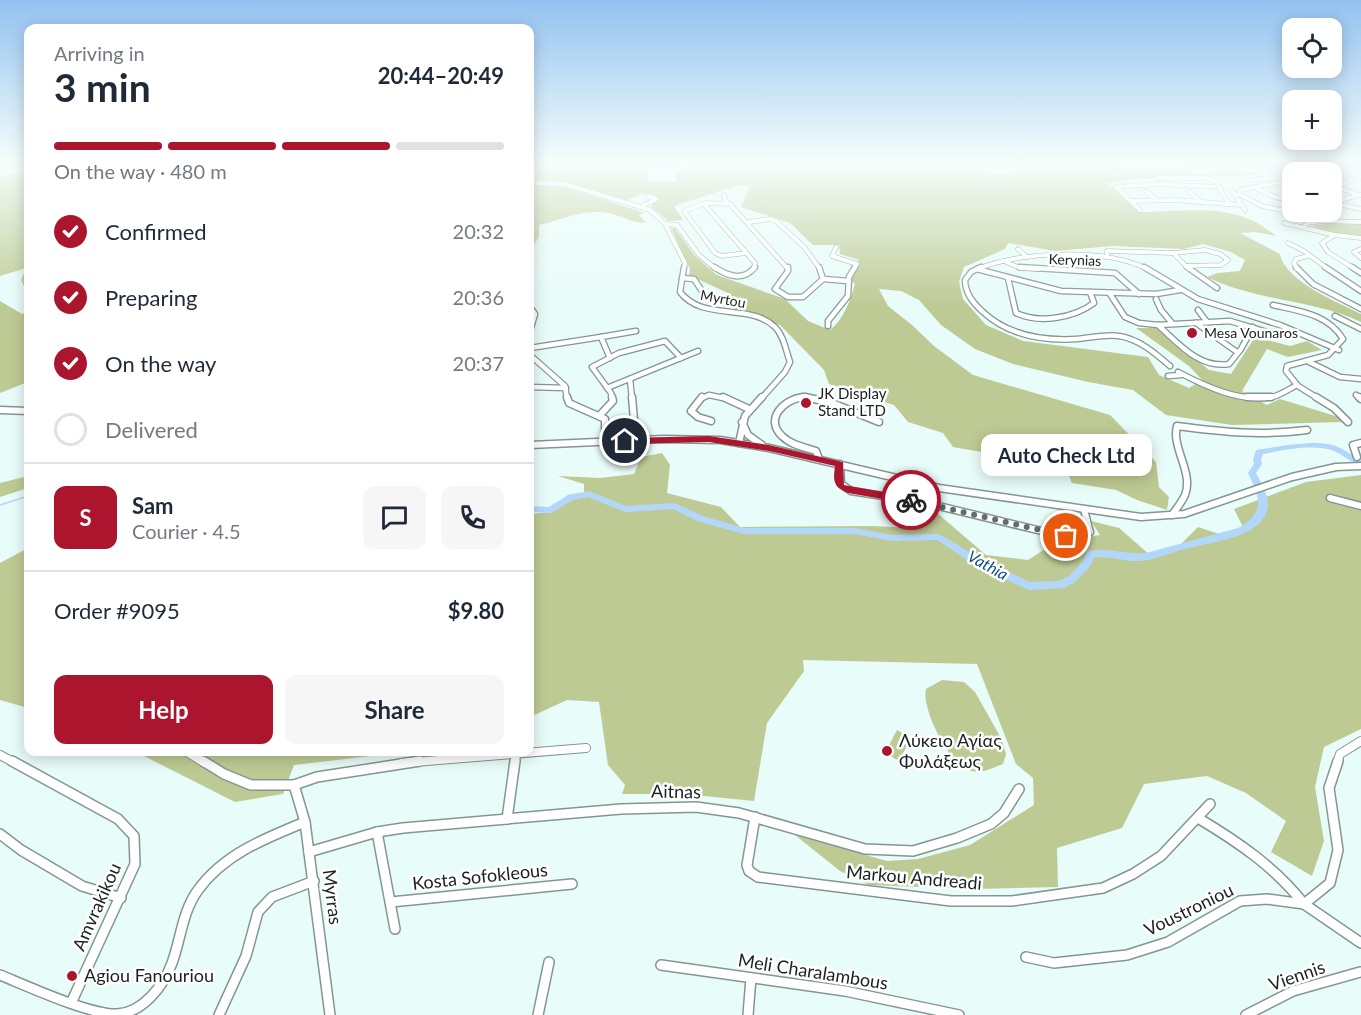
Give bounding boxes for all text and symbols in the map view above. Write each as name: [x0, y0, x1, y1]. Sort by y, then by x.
map controls: [1282, 18, 1342, 222]
button: locate: [1282, 18, 1342, 78]
text: Arriving in: [54, 41, 145, 65]
text: 20:44–20:49: [378, 62, 504, 89]
text: 3 min: [54, 64, 151, 110]
button: +: [1282, 90, 1342, 150]
text: On the way · 480 m: [54, 159, 227, 183]
button: −: [1282, 162, 1342, 222]
icon: check: [54, 215, 87, 248]
text: Confirmed: [105, 218, 207, 245]
text: 20:32: [453, 219, 504, 243]
street label: Kerynias: [1048, 250, 1102, 269]
icon: check: [54, 281, 87, 314]
text: Preparing: [105, 284, 197, 311]
text: 20:36: [453, 285, 504, 309]
street label: Myrtou: [699, 286, 747, 311]
place label: Mesa Vounaros: [1204, 324, 1298, 341]
marker: Mesa Vounaros: [1185, 326, 1199, 340]
icon: check: [54, 347, 87, 380]
text: On the way: [105, 350, 216, 377]
text: 20:37: [453, 351, 504, 375]
place label: JK Display Stand LTD: [818, 384, 887, 419]
marker: JK Display Stand LTD: [799, 396, 813, 410]
pin: [599, 415, 650, 466]
text: Delivered: [105, 416, 198, 443]
icon: home: [608, 424, 641, 457]
callout: Auto Check Ltd: [980, 434, 1152, 476]
text: Auto Check Ltd: [998, 443, 1135, 467]
courier: [881, 470, 941, 530]
icon: bike: [895, 484, 928, 517]
button: chat: [363, 486, 426, 549]
button: phone: [441, 486, 504, 549]
text: Sam: [132, 492, 174, 519]
text: S: [79, 504, 92, 531]
pin: [1040, 510, 1091, 561]
text: Courier · 4.5: [132, 519, 241, 543]
icon: bag: [1049, 519, 1082, 552]
water label: Vathia: [965, 546, 1012, 583]
text: Order #9095: [54, 597, 180, 624]
text: $9.80: [448, 597, 504, 624]
button: Help: [54, 675, 273, 744]
button: Share: [285, 675, 504, 744]
place label: Λύκειο Αγίας Φυλάξεως: [899, 729, 1002, 772]
marker: Λύκειο Αγίας Φυλάξεως: [880, 744, 894, 758]
street label: Aitnas: [651, 780, 701, 802]
street label: Kosta Sofokleous: [411, 858, 549, 894]
street label: Amvrakikou: [67, 859, 125, 954]
street label: Markou Andreadi: [845, 860, 983, 894]
street label: Myrras: [319, 868, 347, 926]
street label: Voustroniou: [1140, 878, 1237, 940]
street label: Meli Charalambous: [737, 948, 890, 994]
street label: Viennis: [1266, 955, 1328, 995]
place label: Agiou Fanouriou: [84, 964, 214, 986]
marker: Agiou Fanouriou: [65, 969, 79, 983]

